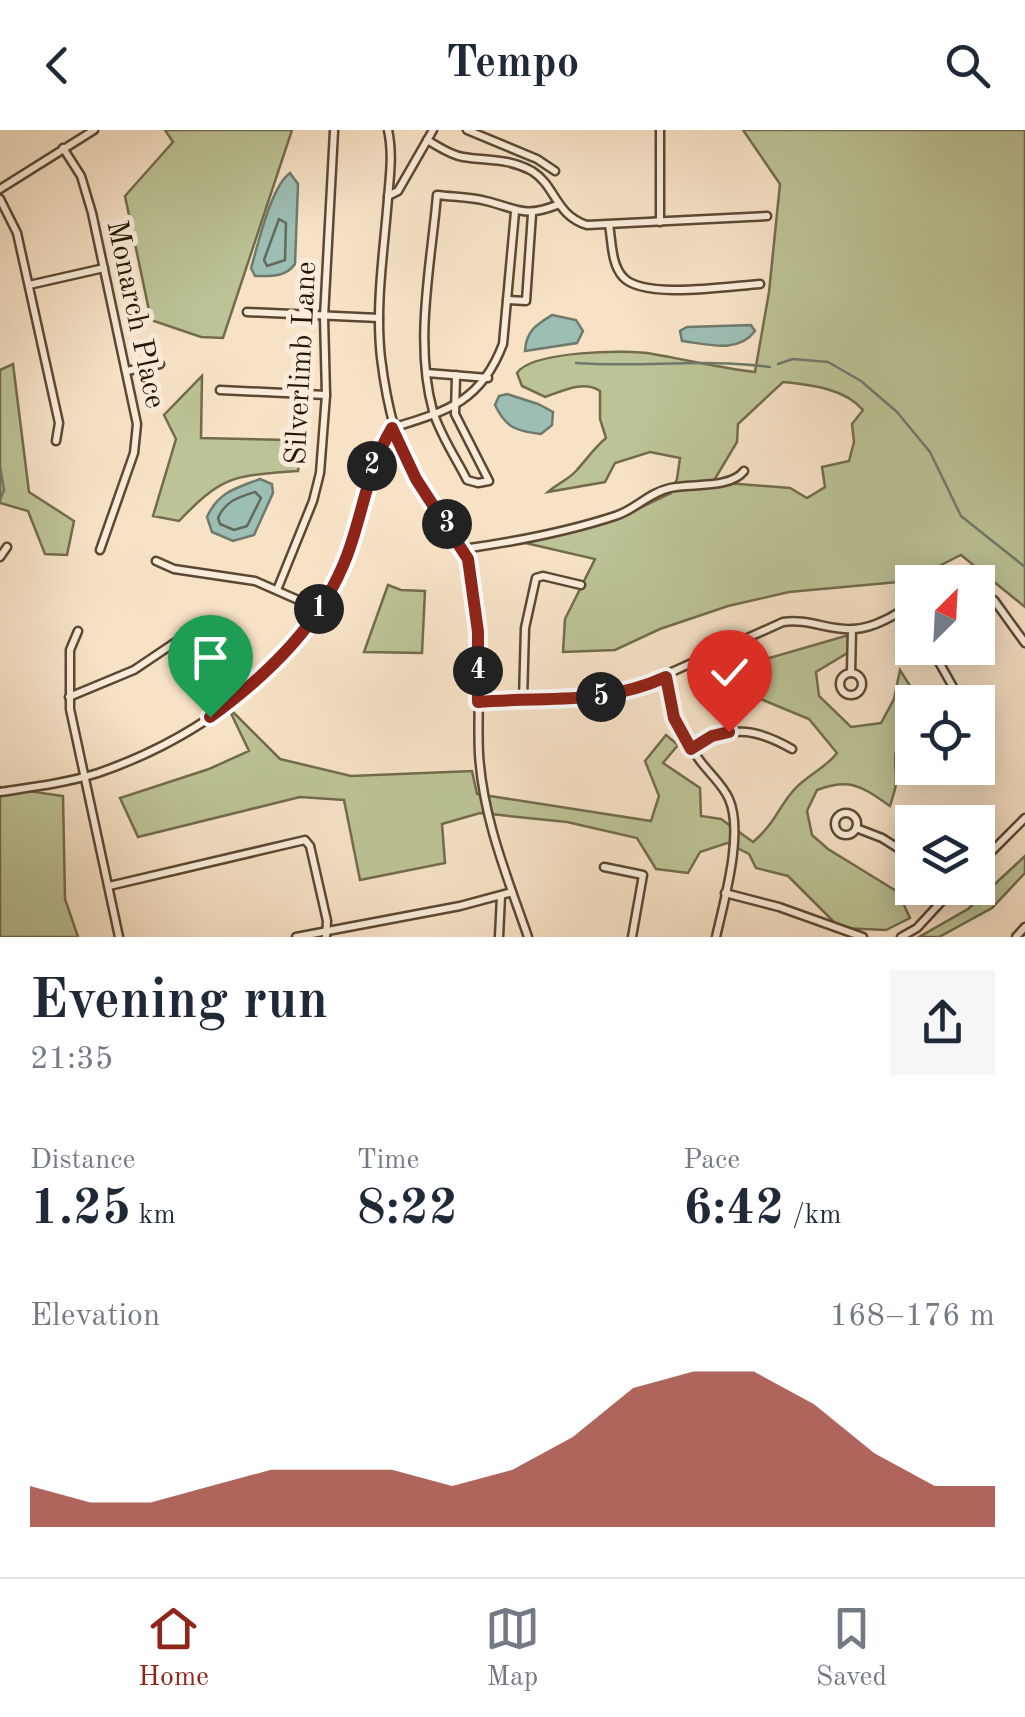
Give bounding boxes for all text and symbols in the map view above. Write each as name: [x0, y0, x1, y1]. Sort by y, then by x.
icon: back: [30, 38, 85, 93]
icon: search: [940, 38, 995, 93]
text: Tempo: [446, 42, 579, 87]
street label: Monarch Place: [100, 218, 170, 411]
street label: Silverlimb Lane: [282, 260, 322, 466]
pin: 2: [347, 441, 397, 491]
text: 2: [364, 452, 380, 480]
pin: 3: [422, 499, 472, 549]
text: 3: [439, 510, 455, 538]
north arrow: [895, 565, 995, 665]
map controls: [895, 565, 995, 905]
pin: 1: [294, 584, 344, 634]
text: 1: [311, 595, 327, 623]
pin: [168, 615, 253, 718]
icon: arrive: [183, 630, 238, 685]
pin: [687, 630, 772, 733]
icon: check: [702, 645, 757, 700]
pin: 4: [453, 646, 503, 696]
text: 4: [470, 657, 486, 685]
pin: 5: [576, 672, 626, 722]
text: 5: [593, 683, 609, 711]
button: locate: [895, 685, 995, 785]
button: layers: [895, 805, 995, 905]
button: share: [890, 970, 995, 1075]
text: Evening run: [30, 975, 328, 1030]
text: 21:35: [30, 1044, 113, 1076]
text: Distance: [30, 1147, 135, 1175]
text: Time: [357, 1147, 419, 1175]
text: Pace: [683, 1147, 740, 1175]
text: 1.25: [30, 1185, 131, 1235]
text: 8:22: [357, 1185, 458, 1235]
text: 6:42: [683, 1185, 784, 1235]
text: km: [131, 1202, 176, 1230]
text: /km: [784, 1202, 842, 1230]
text: Elevation: [30, 1301, 160, 1333]
text: 168–176 m: [829, 1301, 995, 1333]
tab: Home: [138, 1601, 209, 1696]
tab: Map: [485, 1601, 540, 1696]
tab: Saved: [816, 1601, 887, 1696]

